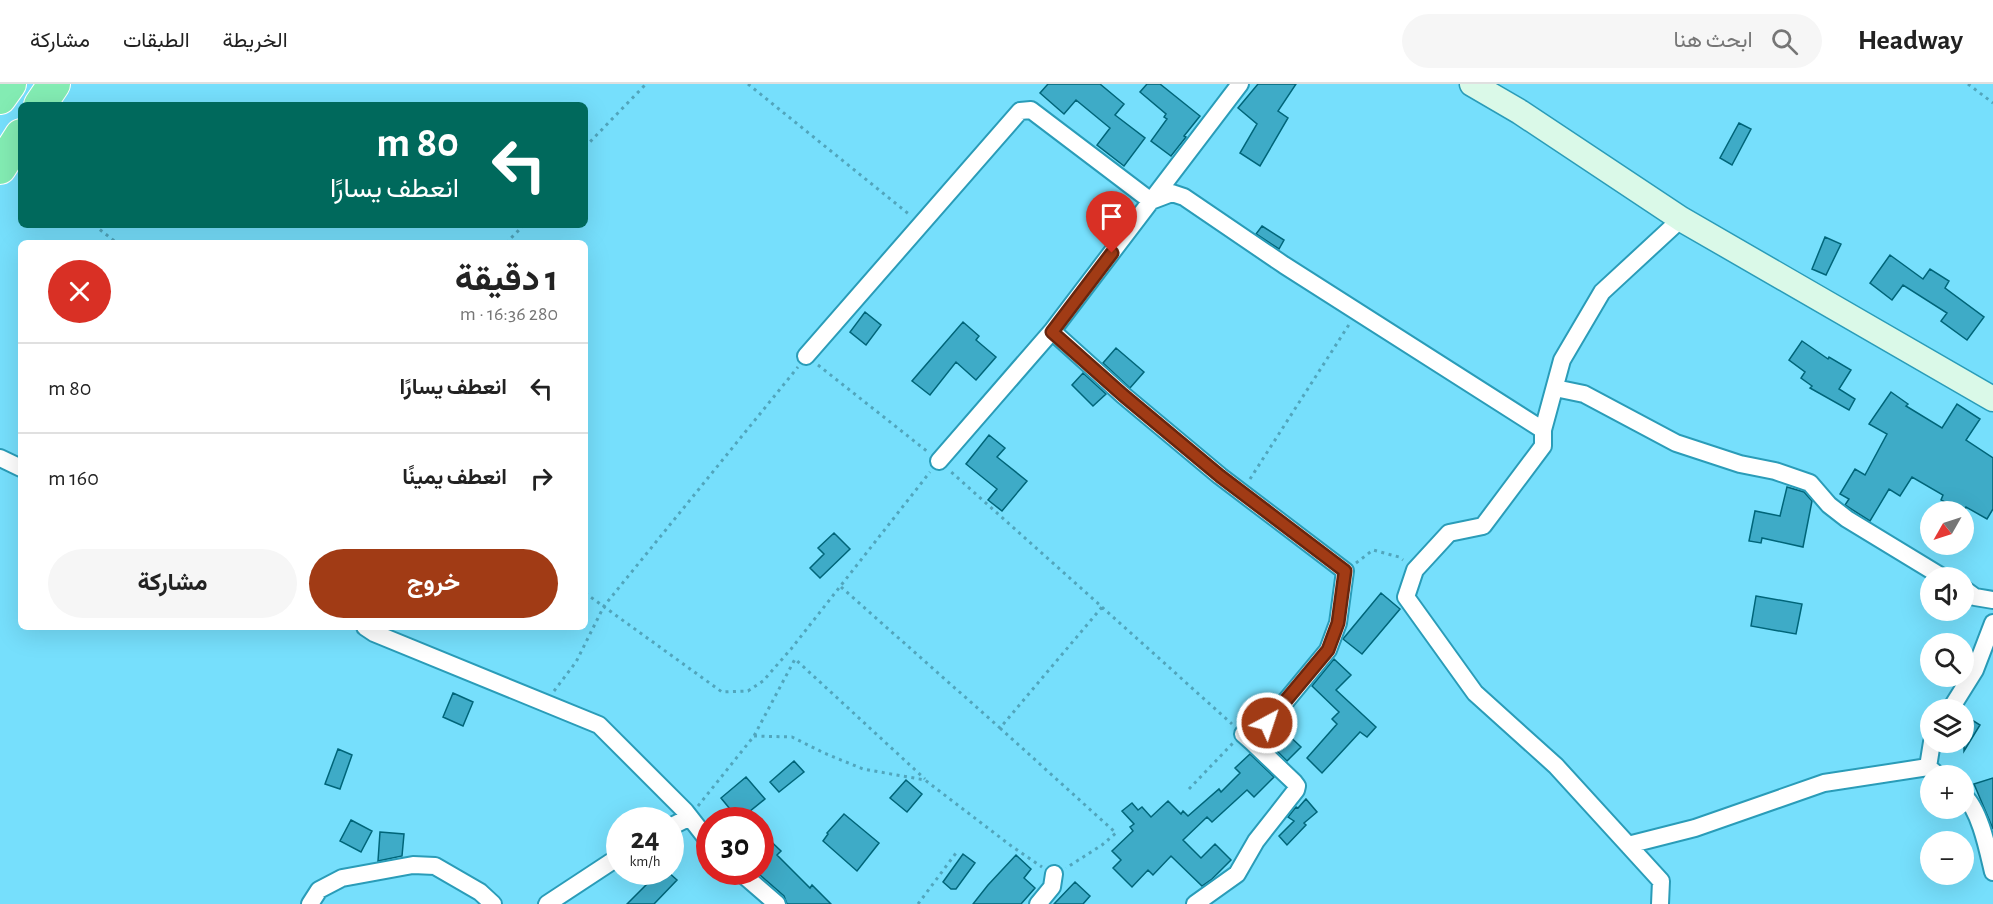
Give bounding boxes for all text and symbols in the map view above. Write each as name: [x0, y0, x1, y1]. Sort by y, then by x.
search box: [1402, 14, 1822, 68]
icon: search: [1768, 25, 1801, 58]
text: Headway: [1858, 27, 1963, 55]
text: ابحث هنا: [1674, 29, 1753, 51]
text: مشاركة: [30, 30, 90, 51]
text: الطبقات: [123, 30, 190, 51]
text: الخريطة: [223, 30, 288, 51]
text: 80 m: [376, 122, 459, 164]
icon: left: [480, 126, 558, 204]
text: انعطف يسارًا: [330, 175, 459, 202]
pin: [1086, 191, 1137, 253]
icon: arrive: [1095, 200, 1128, 233]
button: close: [48, 260, 111, 323]
text: 1 دقيقة: [455, 261, 558, 297]
text: 280 m · 16:36: [460, 304, 558, 324]
icon: left: [525, 372, 558, 405]
text: انعطف يسارًا: [400, 376, 507, 398]
text: 80 m: [48, 377, 91, 399]
icon: right: [525, 462, 558, 495]
text: انعطف يمينًا: [402, 466, 507, 488]
text: 160 m: [48, 467, 99, 489]
north arrow: [1920, 501, 1974, 555]
map controls: [1920, 501, 1974, 885]
button: مشاركة: [48, 549, 297, 618]
button: خروج: [309, 549, 558, 618]
button: sound: [1920, 567, 1974, 621]
button: search: [1920, 633, 1974, 687]
position arrow: [1235, 691, 1299, 755]
button: layers: [1920, 699, 1974, 753]
button: +: [1920, 765, 1974, 819]
speed limit sign: 30: [696, 807, 774, 885]
text: 24: [630, 824, 660, 854]
button: −: [1920, 831, 1974, 885]
text: km/h: [630, 854, 660, 869]

